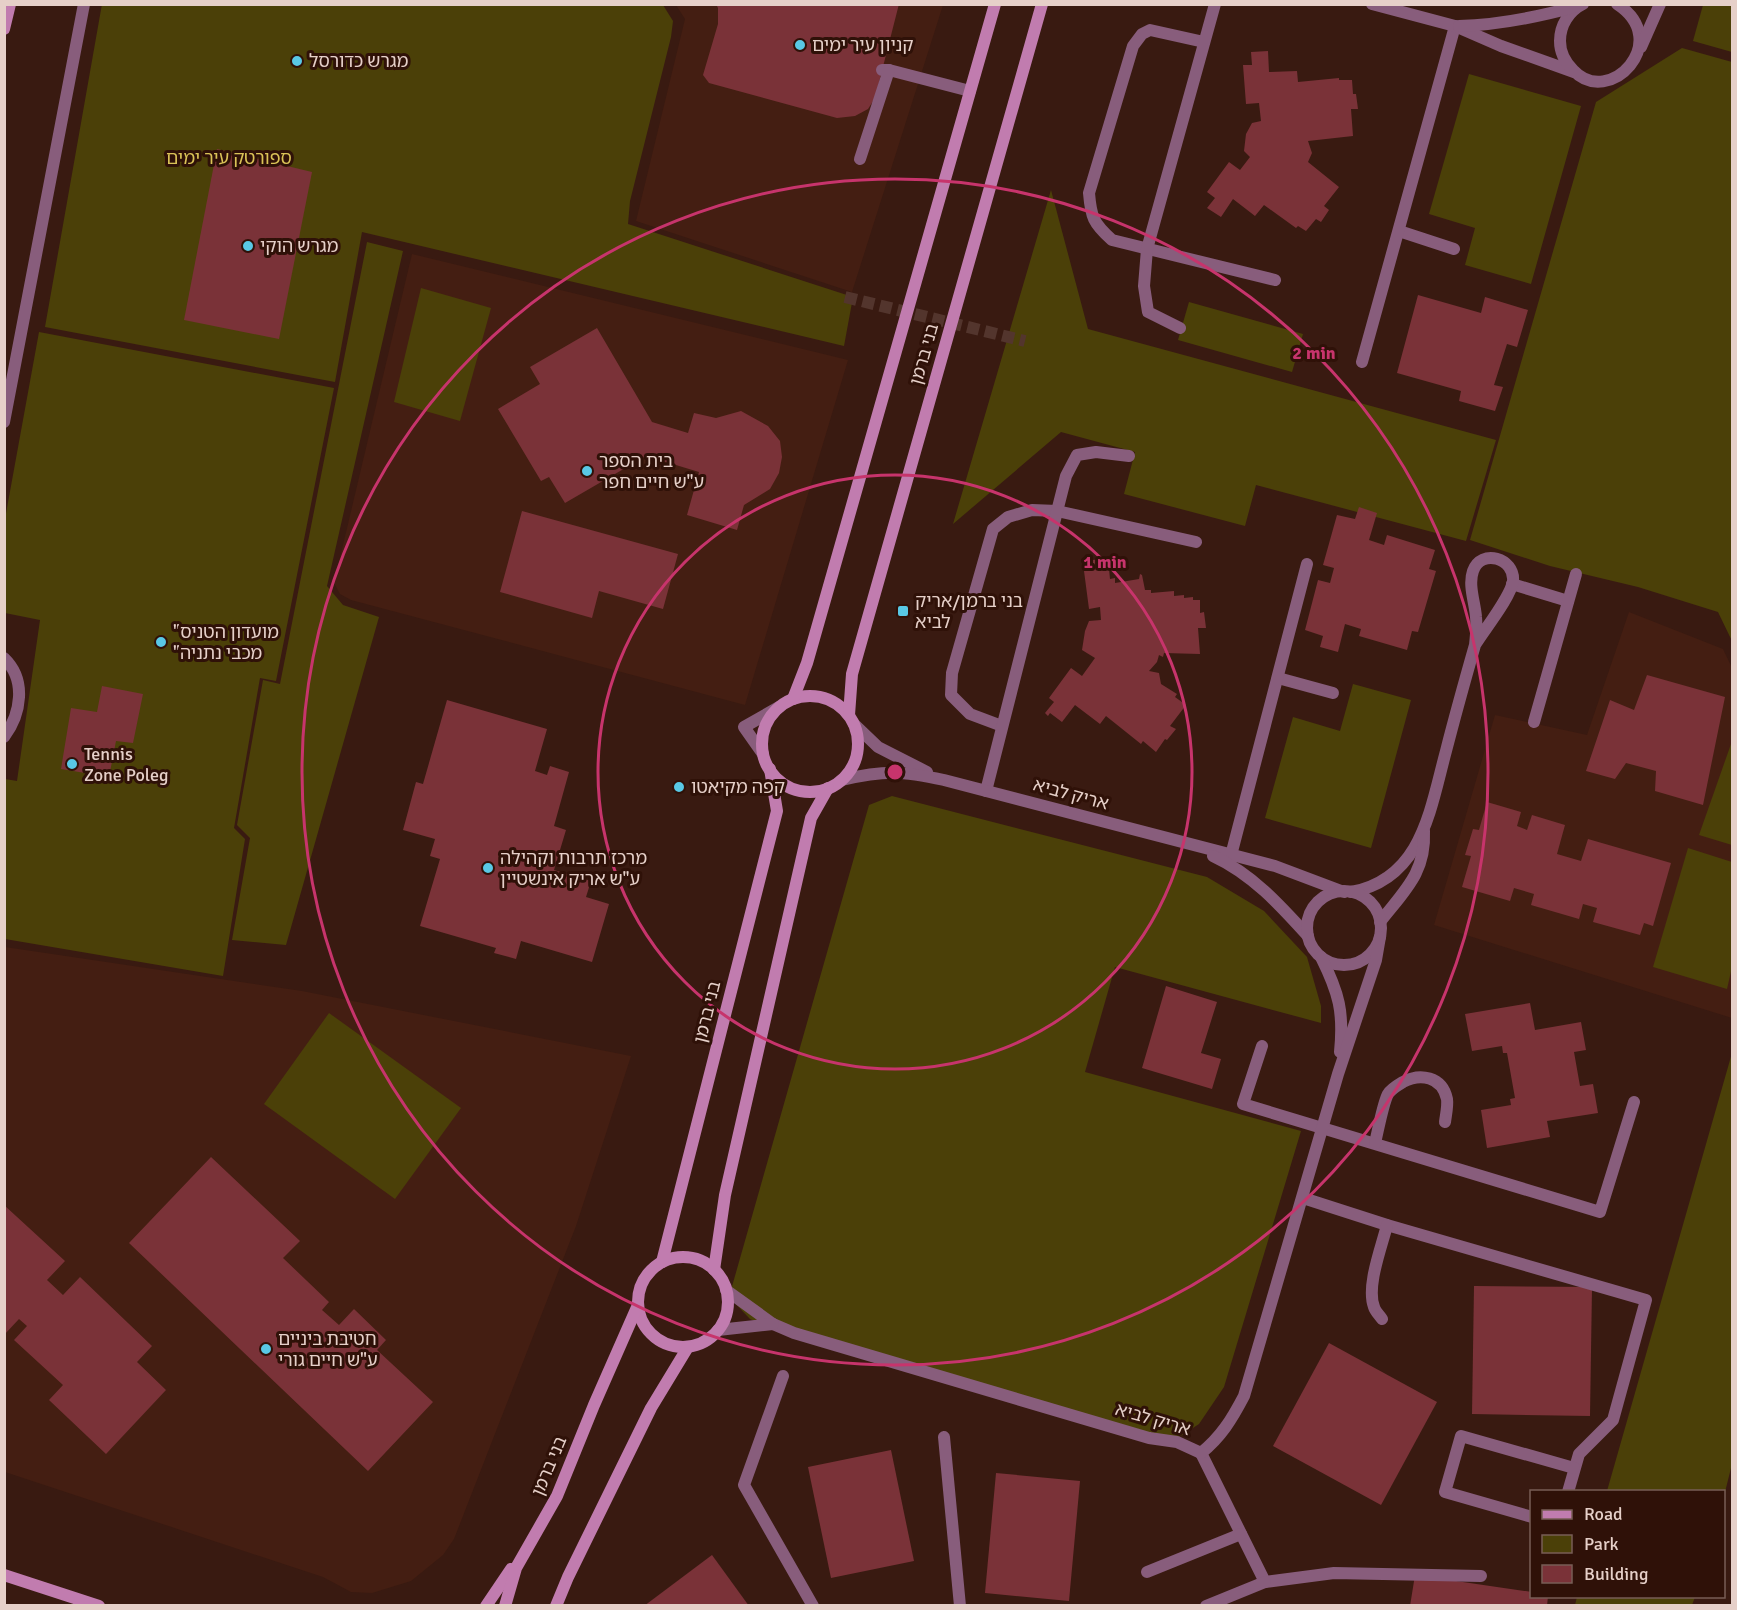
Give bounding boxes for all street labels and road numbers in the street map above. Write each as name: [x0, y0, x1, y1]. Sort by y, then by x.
street label: בני ברמן: [905, 321, 943, 387]
street label: אריק לביא: [1031, 773, 1111, 815]
street label: בני ברמן: [689, 979, 725, 1045]
street label: אריק לביא: [1113, 1398, 1193, 1440]
street label: בני ברמן: [527, 1433, 571, 1499]

